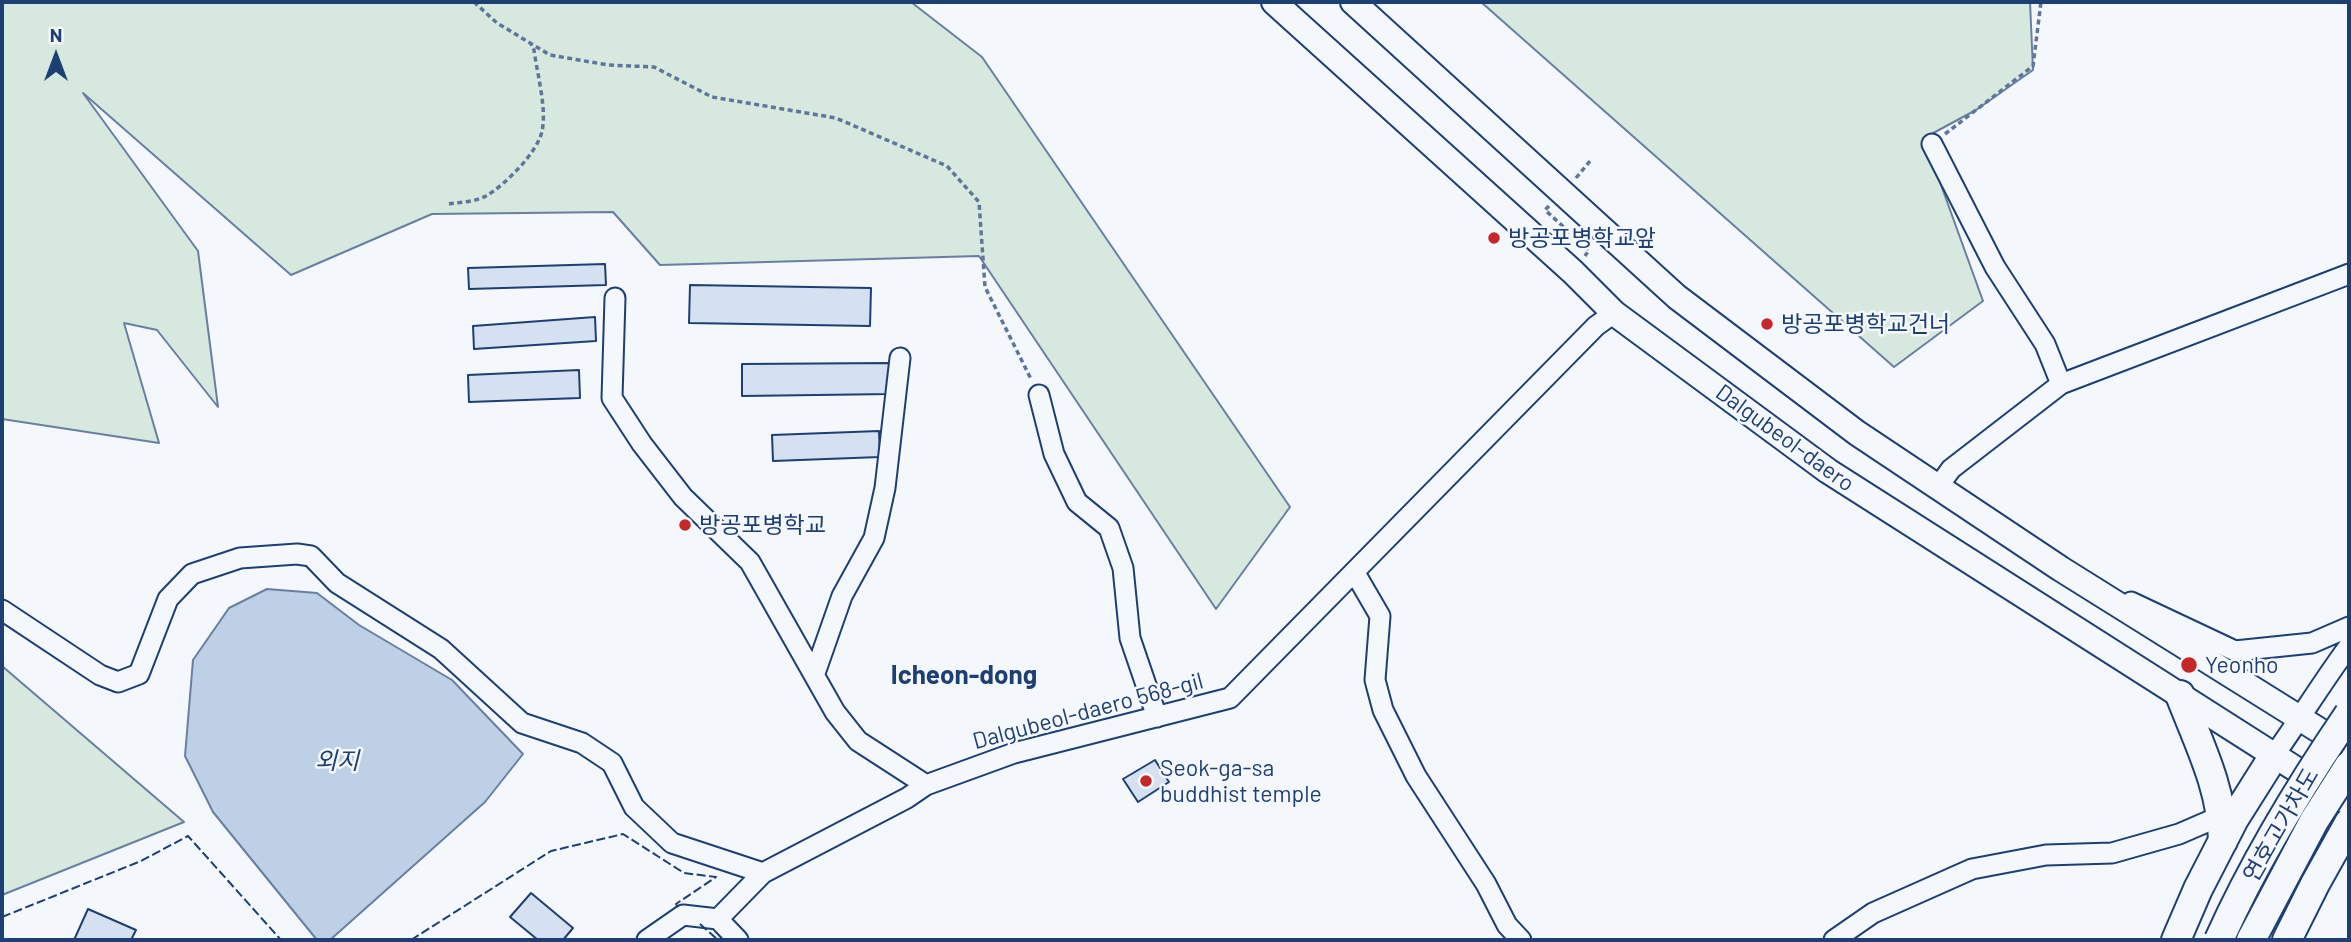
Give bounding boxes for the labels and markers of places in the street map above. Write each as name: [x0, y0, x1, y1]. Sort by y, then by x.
place label: 방공포병학교앞: [1508, 224, 1656, 252]
marker: 방공포병학교앞: [1486, 230, 1502, 246]
place label: 방공포병학교건너: [1781, 310, 1950, 338]
marker: 방공포병학교건너: [1759, 316, 1775, 332]
place label: 방공포병학교: [699, 511, 826, 539]
marker: 방공포병학교: [677, 517, 693, 533]
place label: Yeonho: [2205, 651, 2279, 679]
marker: Yeonho: [2179, 655, 2199, 675]
place label: Seok-ga-sa buddhist temple: [1160, 754, 1322, 808]
marker: Seok-ga-sa buddhist temple: [1138, 773, 1154, 789]

